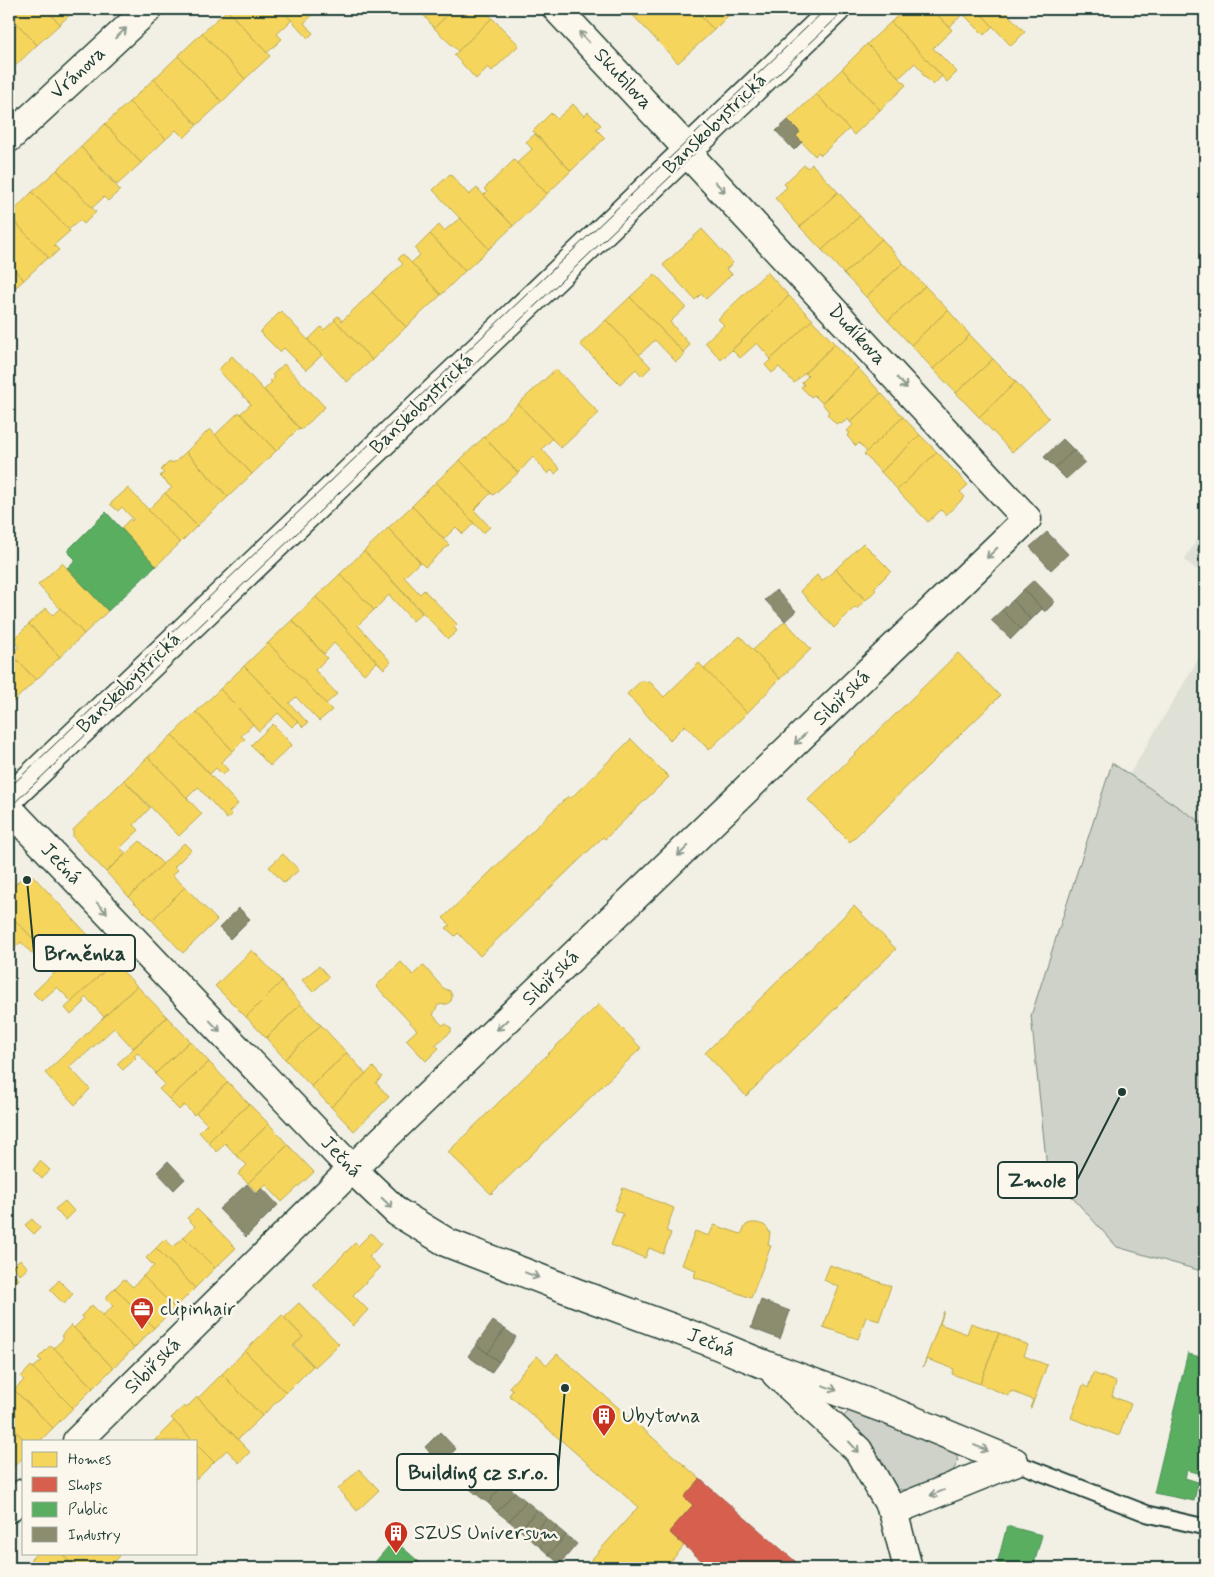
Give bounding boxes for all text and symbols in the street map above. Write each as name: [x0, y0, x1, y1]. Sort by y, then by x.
one-way arrow: [115, 27, 128, 39]
one-way arrow: [578, 31, 590, 44]
street label: Vránova: [44, 40, 112, 106]
street label: Skutilova: [588, 42, 658, 116]
street label: Banskobystrická: [657, 67, 773, 181]
one-way arrow: [714, 180, 726, 193]
street label: Dudíkova: [822, 299, 892, 371]
street label: Banskobystrická: [364, 347, 480, 461]
one-way arrow: [896, 377, 908, 389]
one-way arrow: [986, 547, 999, 559]
street label: Banskobystrická: [71, 626, 187, 740]
street label: Sibiřská: [807, 664, 877, 732]
one-way arrow: [793, 733, 806, 745]
street label: Ječná: [34, 837, 88, 891]
one-way arrow: [676, 845, 689, 857]
one-way arrow: [96, 902, 108, 915]
callout: Brněnka: [34, 935, 135, 971]
text: Brněnka: [44, 940, 126, 968]
street label: Sibiřská: [516, 944, 586, 1012]
one-way arrow: [209, 1019, 221, 1032]
one-way arrow: [496, 1019, 509, 1031]
street label: Ječná: [314, 1130, 368, 1184]
callout: Zmole: [998, 1162, 1077, 1198]
text: Zmole: [1007, 1167, 1067, 1195]
one-way arrow: [381, 1197, 394, 1209]
one-way arrow: [523, 1271, 539, 1280]
office icon: clipinhair: [129, 1296, 155, 1330]
place label: clipinhair: [160, 1296, 236, 1323]
street label: Ječná: [683, 1322, 739, 1364]
street label: Sibiřská: [119, 1332, 187, 1400]
one-way arrow: [822, 1384, 837, 1393]
building icon: Ubytovna: [591, 1403, 617, 1437]
place label: Ubytovna: [622, 1403, 700, 1430]
legend: [22, 1440, 198, 1554]
one-way arrow: [848, 1441, 860, 1454]
one-way arrow: [973, 1444, 988, 1453]
text: Homes: [68, 1450, 111, 1470]
callout: Building cz s.r.o.: [397, 1454, 558, 1490]
text: Building cz s.r.o.: [408, 1459, 548, 1489]
text: Shops: [68, 1476, 103, 1496]
one-way arrow: [929, 1490, 944, 1499]
text: Public: [68, 1500, 108, 1520]
building icon: SZUS Universum: [383, 1520, 409, 1554]
place label: SZUS Universum: [414, 1520, 559, 1547]
text: Industry: [68, 1526, 121, 1546]

